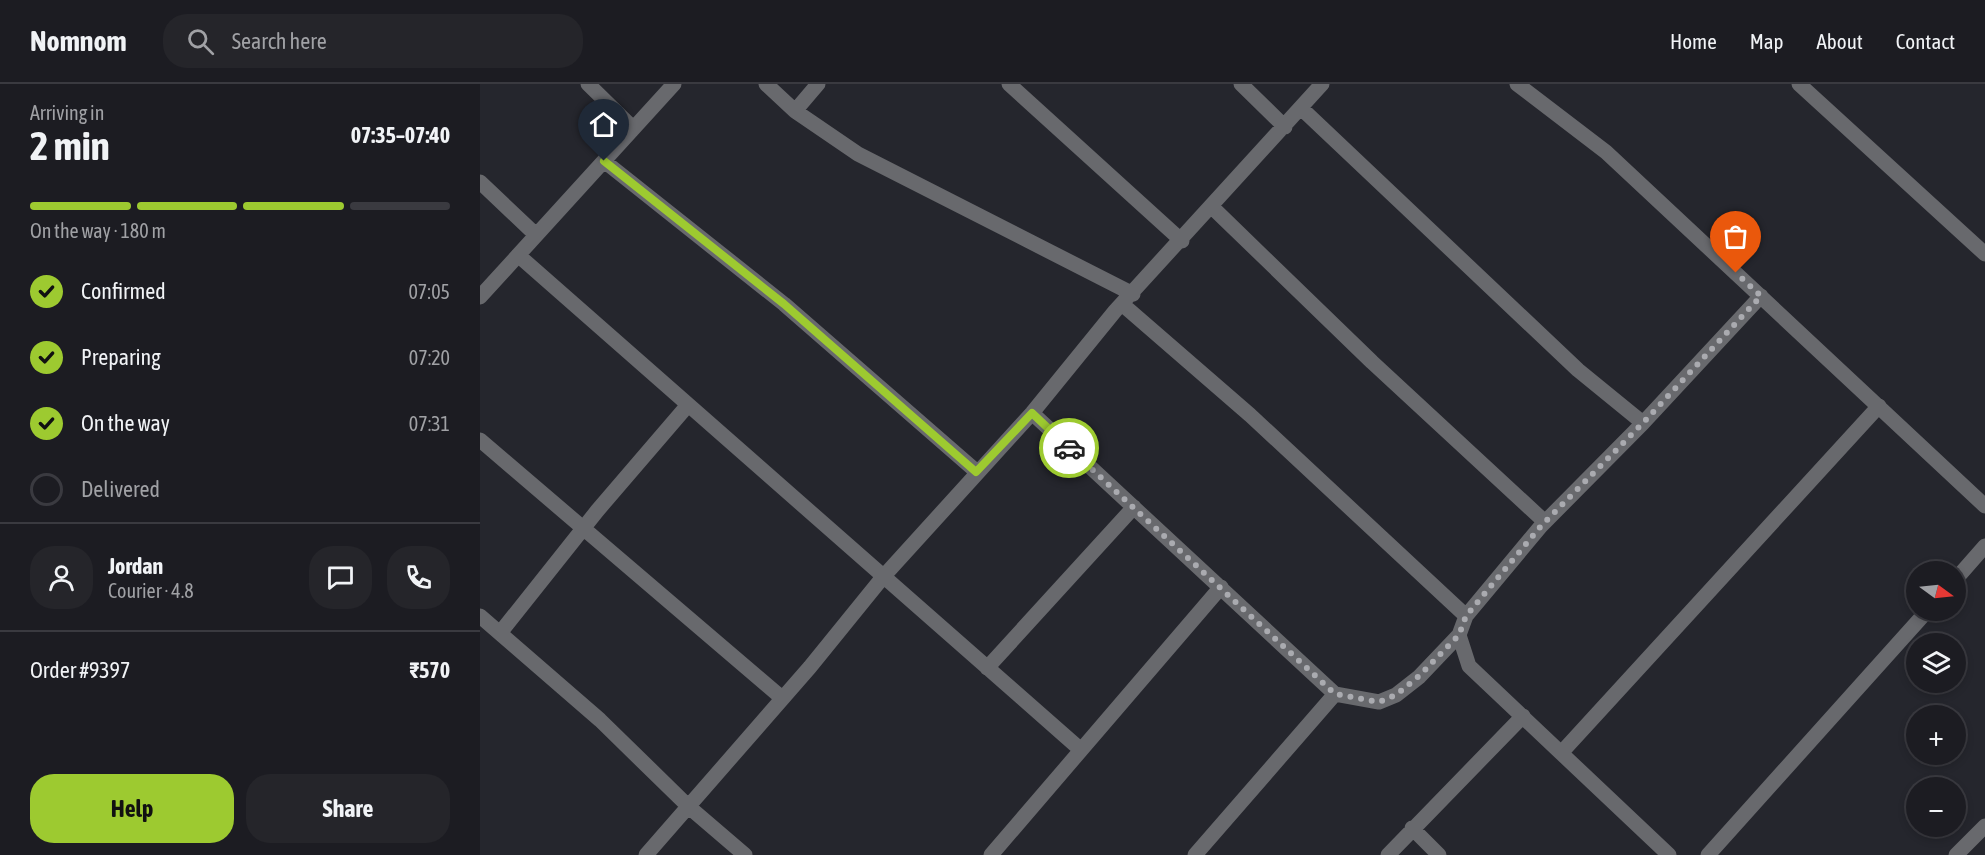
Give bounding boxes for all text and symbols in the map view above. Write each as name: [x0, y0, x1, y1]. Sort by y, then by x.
search box: [163, 14, 583, 68]
text: Nomnom: [30, 25, 127, 57]
icon: search: [184, 25, 217, 58]
text: Search here: [232, 28, 327, 54]
text: Home: [1670, 29, 1717, 53]
text: Map: [1750, 29, 1784, 53]
text: About: [1817, 29, 1863, 53]
text: Contact: [1896, 29, 1955, 53]
pin: [578, 99, 629, 161]
text: Arriving in: [30, 101, 104, 124]
icon: home: [587, 108, 620, 141]
text: 07:35–07:40: [351, 122, 450, 148]
text: 2 min: [30, 124, 110, 168]
pin: [1710, 211, 1761, 273]
text: On the way · 180 m: [30, 219, 166, 242]
icon: bag: [1719, 220, 1752, 253]
icon: check: [30, 275, 63, 308]
text: Confirmed: [81, 278, 166, 304]
text: 07:05: [408, 280, 450, 303]
icon: check: [30, 341, 63, 374]
text: Preparing: [81, 344, 161, 370]
text: 07:20: [409, 346, 450, 369]
icon: check: [30, 407, 63, 440]
text: On the way: [81, 410, 170, 436]
text: 07:31: [409, 412, 450, 435]
courier: [1039, 418, 1099, 478]
icon: car: [1053, 432, 1086, 465]
text: Delivered: [81, 476, 160, 502]
button: person: [30, 546, 93, 609]
button: chat: [309, 546, 372, 609]
button: phone: [387, 546, 450, 609]
text: Jordan: [108, 553, 163, 579]
north arrow: [1906, 561, 1966, 621]
map controls: [1906, 561, 1966, 837]
text: Courier · 4.8: [108, 579, 194, 602]
button: layers: [1906, 633, 1966, 693]
text: Order #9397: [30, 657, 130, 683]
text: ₹570: [410, 657, 450, 683]
button: +: [1906, 705, 1966, 765]
button: Help: [30, 774, 234, 843]
button: Share: [246, 774, 450, 843]
button: −: [1906, 777, 1966, 837]

